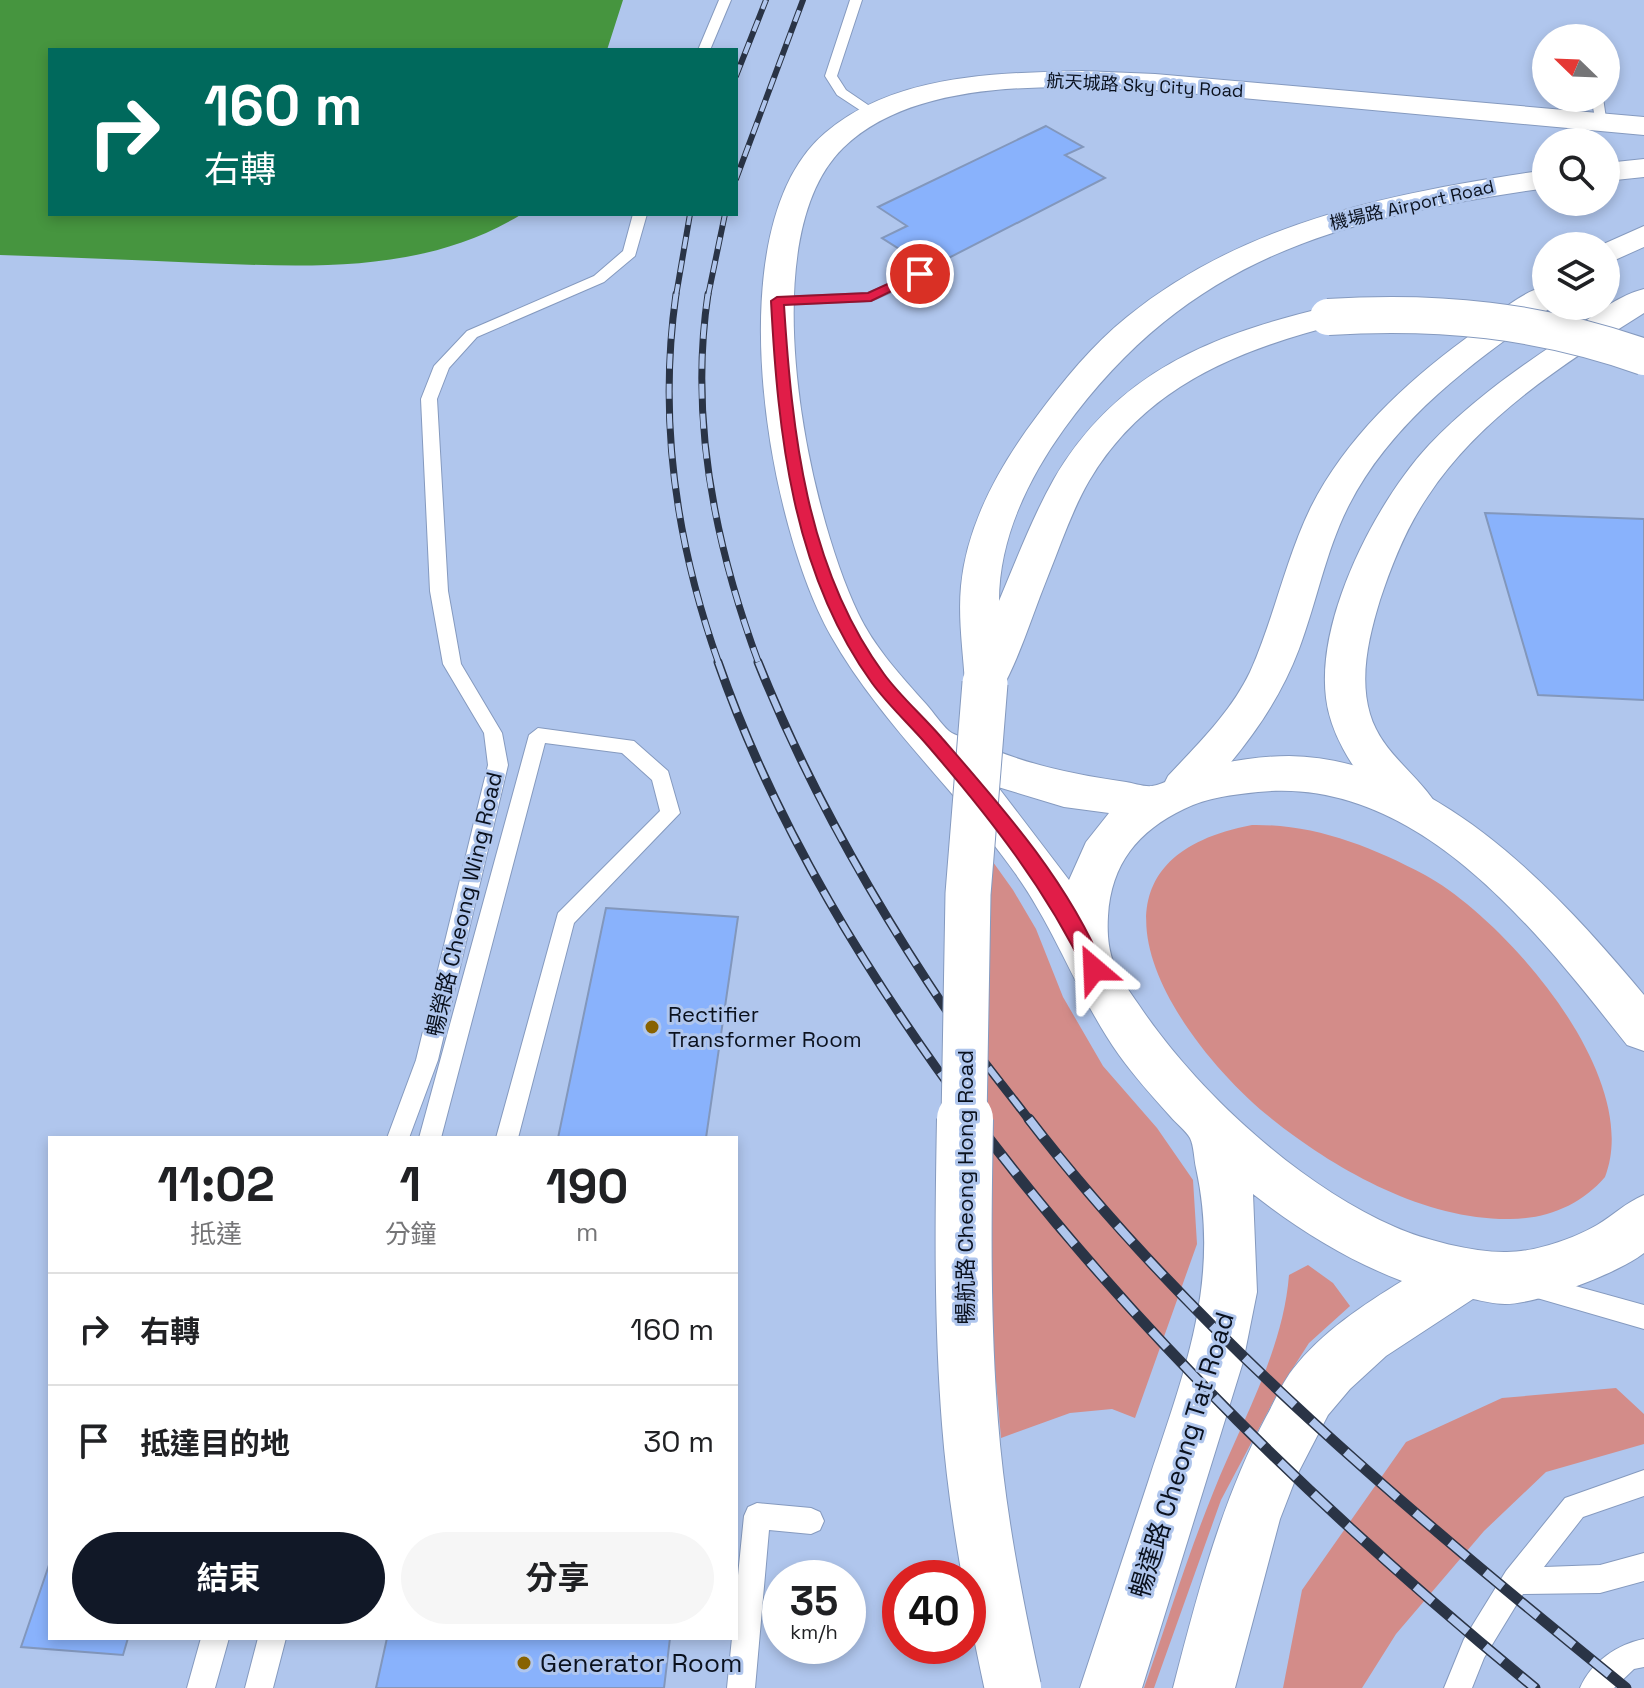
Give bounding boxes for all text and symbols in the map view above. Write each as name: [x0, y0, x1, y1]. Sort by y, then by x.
north arrow: [1532, 24, 1620, 112]
map controls: [1532, 24, 1620, 320]
street label: 航天城路 Sky City Road: [1046, 69, 1244, 102]
text: 160 m: [204, 70, 362, 141]
icon: right: [72, 80, 176, 184]
button: search: [1532, 128, 1620, 216]
text: 右轉: [204, 147, 276, 193]
street label: 機場路 Airport Road: [1328, 174, 1496, 235]
button: layers: [1532, 232, 1620, 320]
pin: [886, 240, 954, 308]
icon: arrive: [898, 252, 942, 296]
street label: 暢榮路 Cheong Wing Road: [420, 769, 508, 1039]
position arrow: [1052, 927, 1136, 1011]
place label: Rectifier Transformer Room: [668, 1000, 862, 1053]
marker: Rectifier Transformer Room: [643, 1018, 661, 1036]
street label: 暢航路 Cheong Hong Road: [951, 1050, 979, 1324]
text: 11:02: [158, 1154, 275, 1215]
text: 1: [400, 1154, 421, 1215]
text: 190: [546, 1156, 628, 1217]
text: m: [576, 1215, 598, 1249]
text: 抵達: [190, 1217, 242, 1251]
text: 分鐘: [384, 1217, 436, 1251]
icon: right: [72, 1307, 116, 1351]
street label: 暢達路 Cheong Tat Road: [1122, 1308, 1242, 1602]
text: 160 m: [630, 1310, 714, 1349]
text: 右轉: [140, 1312, 200, 1351]
icon: arrive: [72, 1419, 116, 1463]
text: 30 m: [643, 1422, 714, 1461]
text: 抵達目的地: [140, 1424, 290, 1463]
button: 結束: [72, 1532, 385, 1624]
button: 分享: [401, 1532, 714, 1624]
speed limit sign: 40: [882, 1560, 986, 1664]
text: 35: [790, 1576, 838, 1627]
text: km/h: [790, 1619, 838, 1645]
place label: Generator Room: [540, 1646, 742, 1680]
marker: Generator Room: [515, 1654, 533, 1672]

